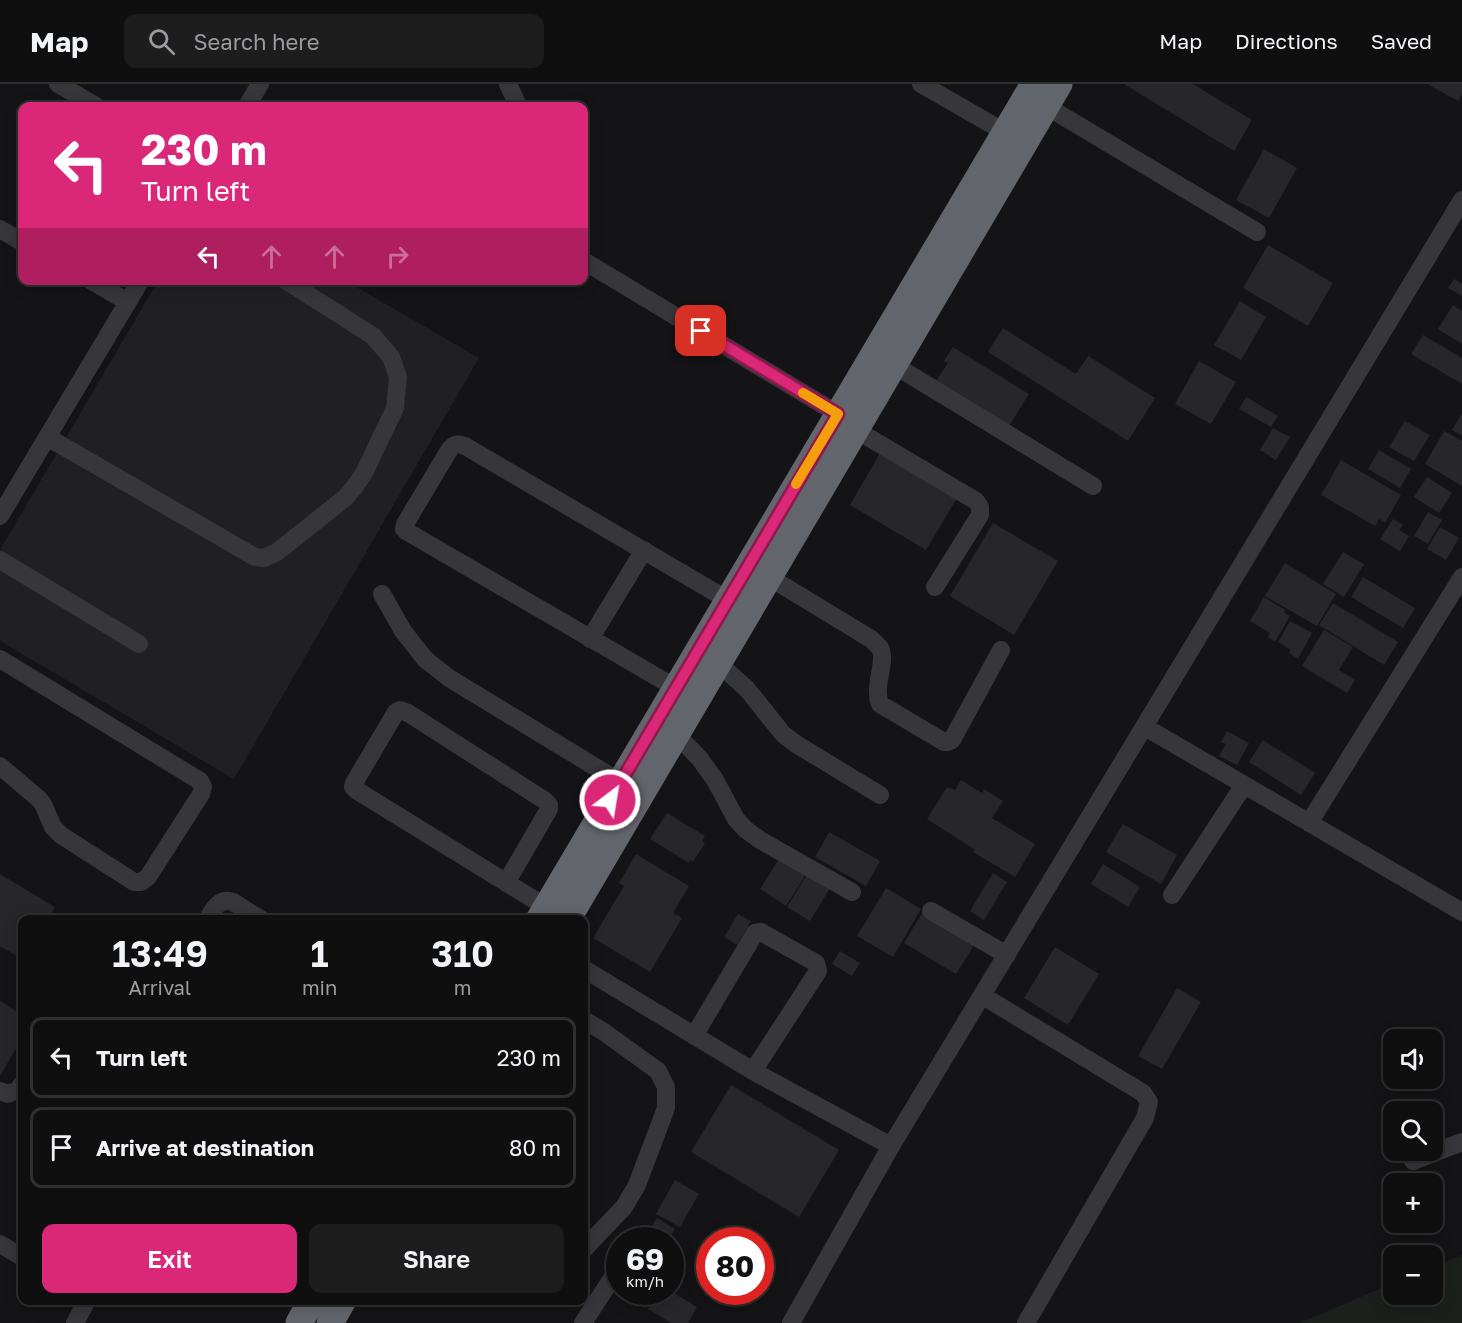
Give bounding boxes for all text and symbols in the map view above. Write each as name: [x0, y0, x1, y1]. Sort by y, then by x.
search box: [124, 14, 544, 68]
text: Map: [30, 25, 88, 58]
icon: search: [145, 25, 178, 58]
text: Search here: [193, 28, 319, 55]
text: Map: [1159, 28, 1202, 54]
text: Directions: [1235, 28, 1338, 54]
text: Saved: [1371, 28, 1432, 54]
text: 230 m: [141, 124, 267, 174]
icon: left: [42, 126, 120, 204]
text: Turn left: [141, 175, 250, 207]
icon: left: [192, 240, 225, 273]
icon: ahead: [255, 240, 288, 273]
icon: ahead: [318, 240, 351, 273]
icon: right: [381, 240, 414, 273]
pin: [675, 305, 726, 356]
icon: arrive: [684, 314, 717, 347]
position arrow: [578, 768, 642, 832]
text: 13:49: [112, 932, 208, 975]
text: 1: [311, 932, 329, 975]
text: 310: [431, 932, 494, 975]
text: Arrival: [129, 975, 191, 999]
text: min: [302, 975, 337, 999]
text: m: [454, 975, 471, 999]
map controls: [1383, 1029, 1443, 1305]
button: sound: [1383, 1029, 1443, 1089]
icon: left: [45, 1041, 78, 1074]
text: Turn left: [96, 1044, 187, 1071]
text: 230 m: [497, 1044, 561, 1071]
button: search: [1383, 1101, 1443, 1161]
icon: arrive: [45, 1131, 78, 1164]
text: Arrive at destination: [96, 1134, 314, 1161]
text: 80 m: [509, 1134, 561, 1161]
button: +: [1383, 1173, 1443, 1233]
button: Exit: [42, 1224, 297, 1293]
button: Share: [309, 1224, 564, 1293]
speed limit sign: 80: [696, 1227, 774, 1305]
text: 69: [626, 1241, 664, 1277]
button: −: [1383, 1245, 1443, 1305]
text: km/h: [626, 1272, 664, 1290]

